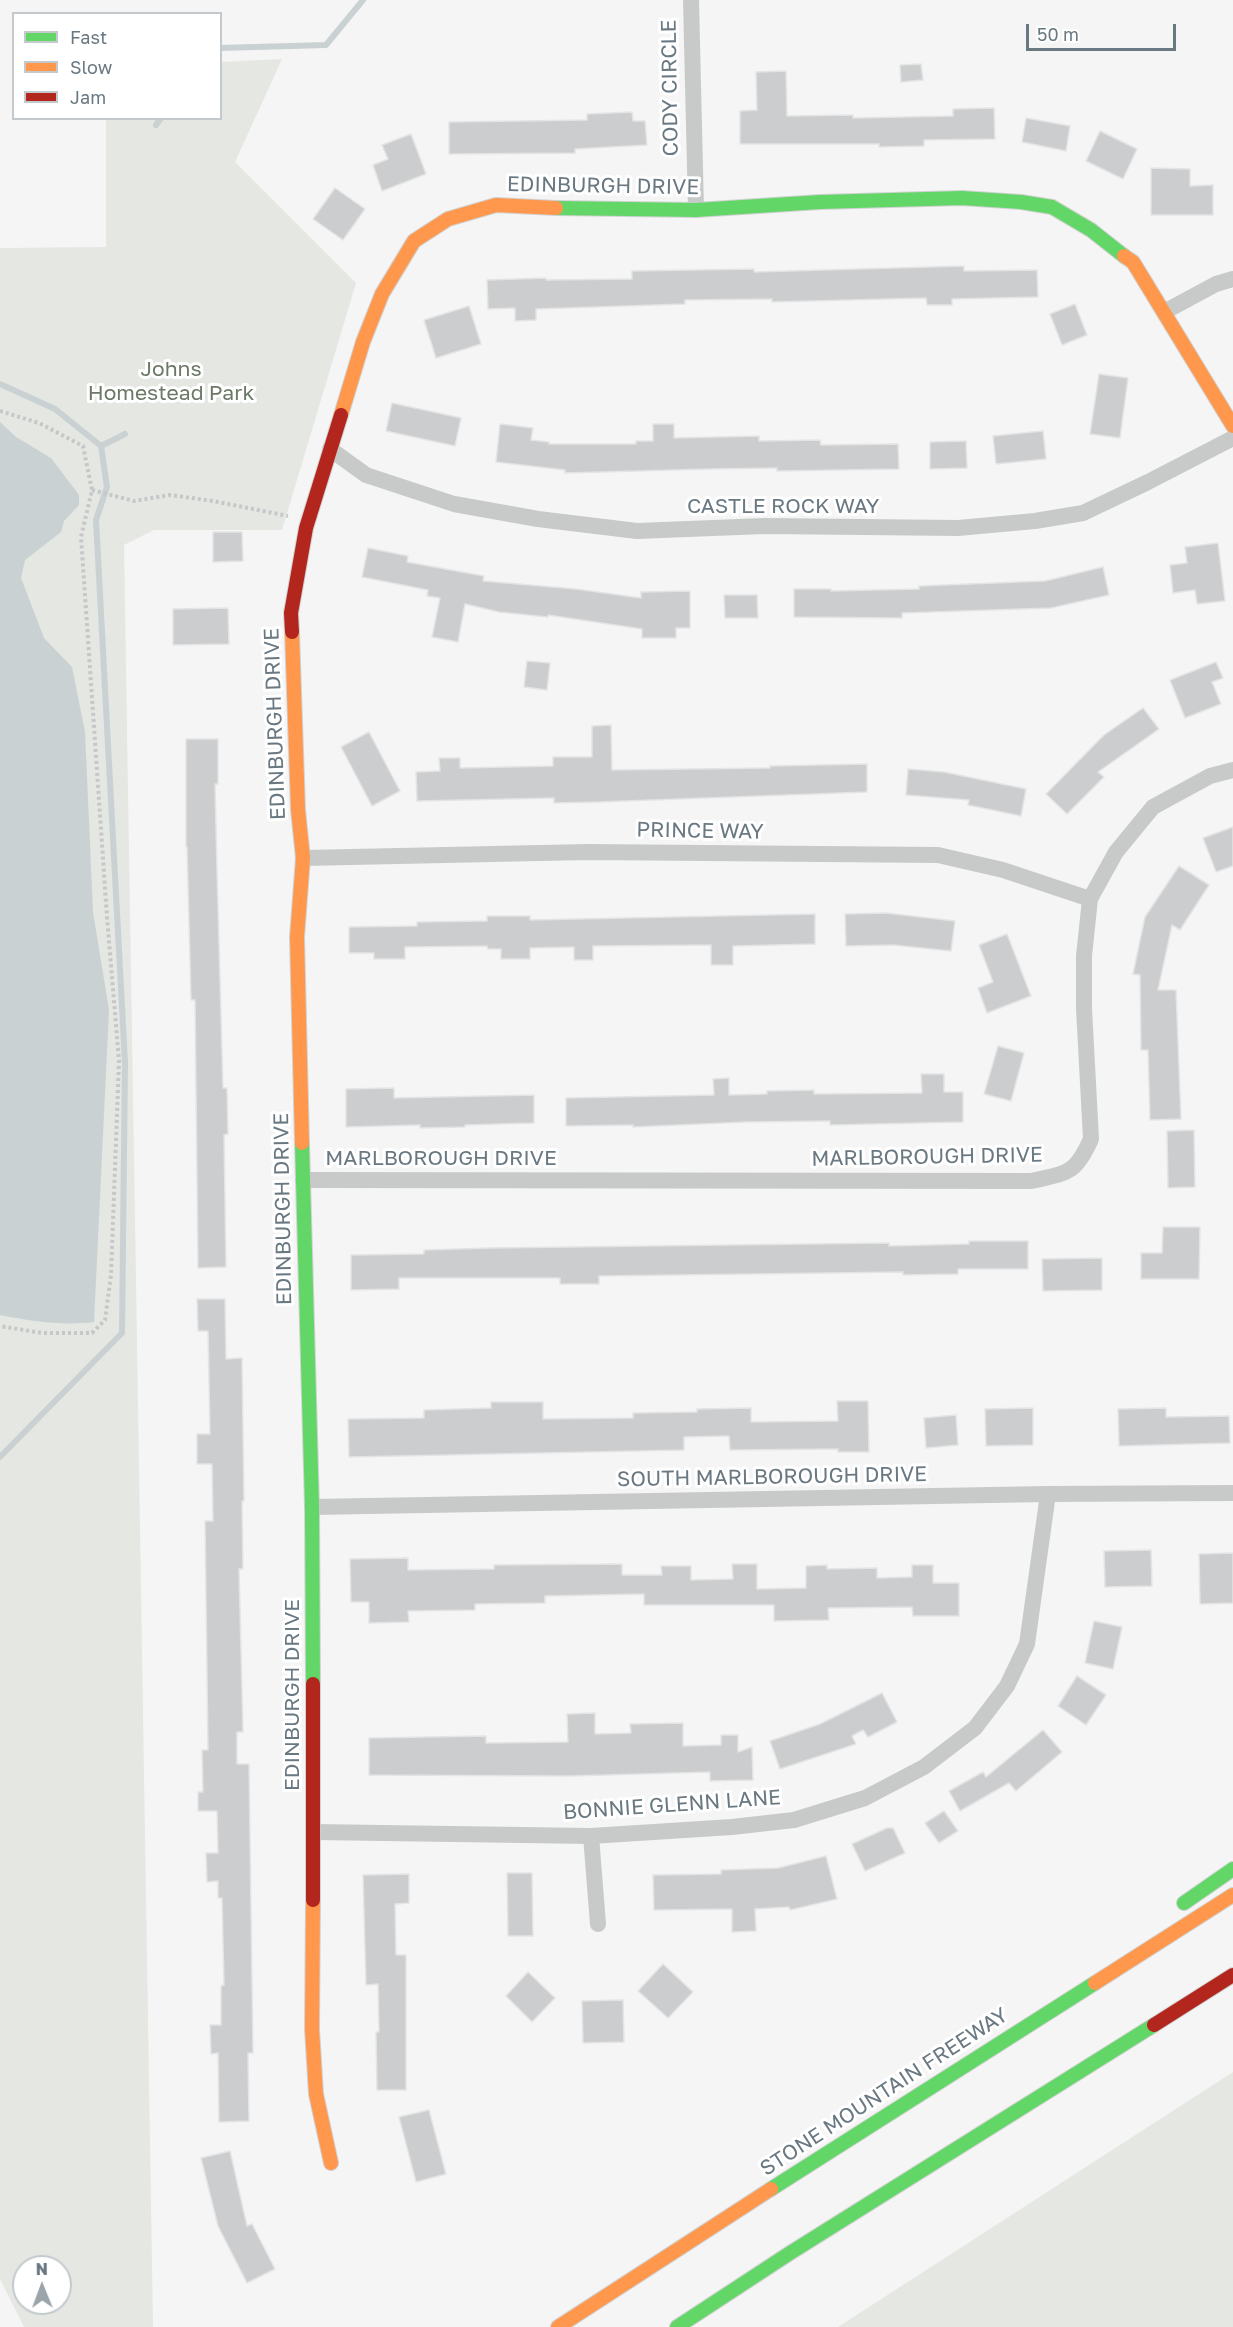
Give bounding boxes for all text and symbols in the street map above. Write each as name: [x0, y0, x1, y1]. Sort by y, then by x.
legend: [12, 12, 222, 120]
scale bar: [1029, 12, 1179, 50]
street label: CODY CIRCLE: [656, 19, 684, 157]
text: 50 m: [1037, 23, 1079, 45]
text: Fast: [70, 26, 107, 48]
text: Slow: [70, 56, 112, 78]
text: Jam: [70, 86, 106, 108]
street label: EDINBURGH DRIVE: [507, 172, 699, 200]
park label: Johns Homestead Park: [88, 356, 254, 406]
street label: CASTLE ROCK WAY: [687, 493, 879, 519]
street label: EDINBURGH DRIVE: [259, 628, 291, 820]
street label: PRINCE WAY: [636, 817, 764, 845]
street label: EDINBURGH DRIVE: [269, 1113, 297, 1305]
street label: MARLBOROUGH DRIVE: [811, 1142, 1043, 1172]
street label: MARLBOROUGH DRIVE: [325, 1145, 557, 1171]
street label: SOUTH MARLBOROUGH DRIVE: [617, 1462, 927, 1492]
street label: EDINBURGH DRIVE: [279, 1599, 305, 1791]
street label: BONNIE GLENN LANE: [562, 1785, 782, 1825]
street label: STONE MOUNTAIN FREEWAY: [755, 2002, 1013, 2182]
north arrow: [12, 2255, 72, 2315]
text: N: [35, 2259, 48, 2279]

